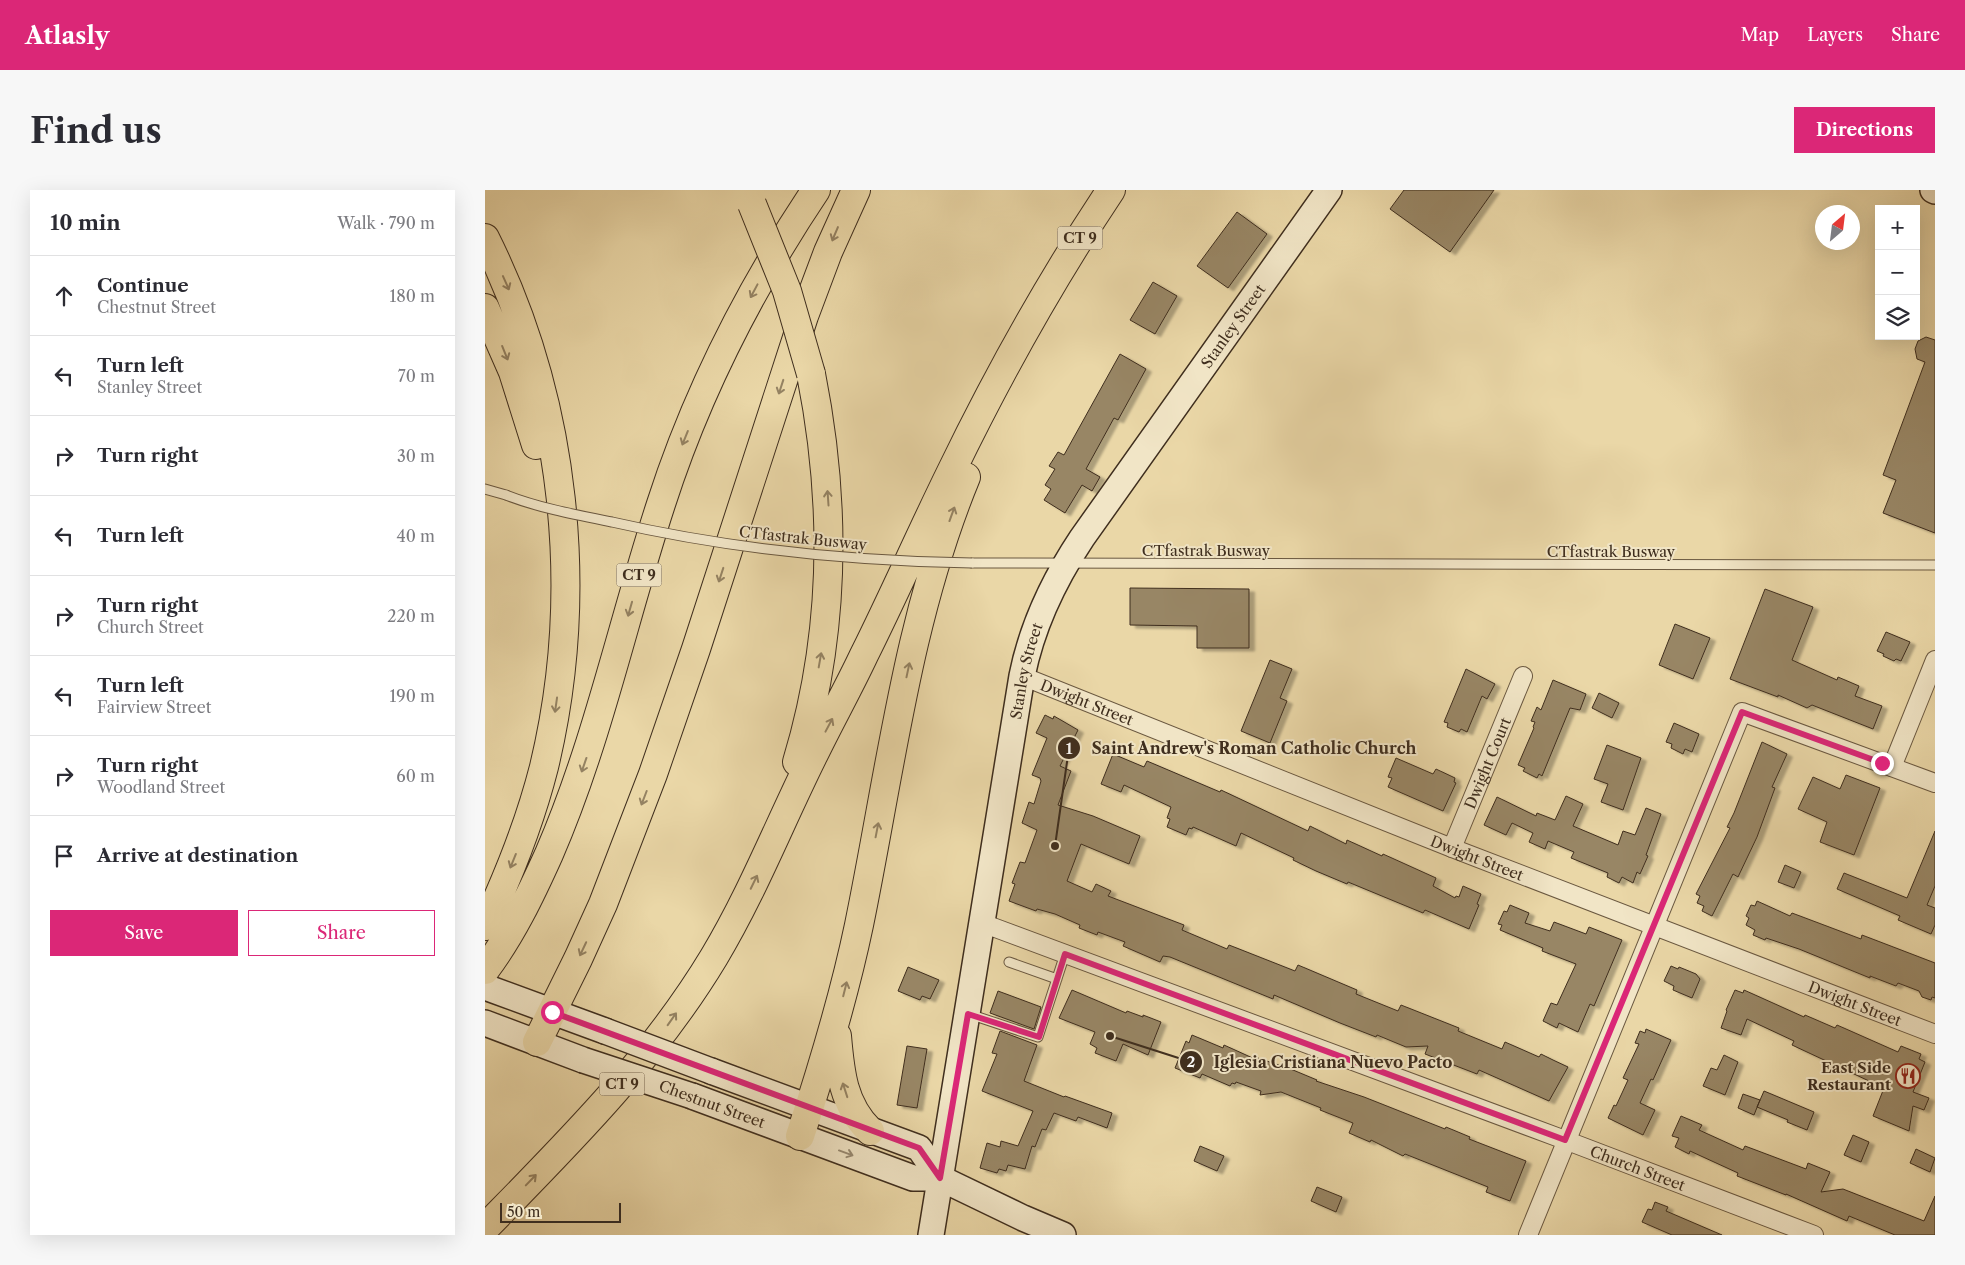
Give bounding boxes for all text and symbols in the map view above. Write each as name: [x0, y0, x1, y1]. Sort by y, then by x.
text: Atlasly: [25, 21, 109, 50]
text: Map: [1741, 24, 1779, 46]
text: Layers: [1807, 24, 1863, 46]
text: Share: [1891, 24, 1940, 46]
button: Directions: [1794, 107, 1935, 153]
text: Find us: [30, 109, 162, 152]
north arrow: [1815, 205, 1860, 250]
map controls: [1875, 205, 1920, 340]
button: +: [1875, 205, 1920, 250]
text: 10 min: [50, 210, 121, 235]
text: Walk · 790 m: [337, 213, 435, 233]
one-way arrow: [830, 226, 839, 241]
road number: CT 9: [1057, 226, 1103, 249]
button: −: [1875, 250, 1920, 295]
text: Continue: [97, 274, 189, 297]
one-way arrow: [501, 275, 511, 290]
street label: Stanley Street: [1196, 280, 1269, 372]
icon: ahead: [50, 282, 78, 310]
one-way arrow: [749, 283, 758, 298]
text: 180 m: [389, 286, 435, 306]
button: layers: [1875, 295, 1920, 340]
text: Chestnut Street: [97, 297, 216, 317]
one-way arrow: [501, 345, 510, 360]
text: Turn left: [97, 354, 184, 377]
icon: left: [50, 362, 78, 390]
text: 70 m: [398, 366, 435, 386]
text: Stanley Street: [97, 377, 202, 397]
one-way arrow: [776, 379, 785, 395]
one-way arrow: [679, 430, 689, 445]
icon: right: [50, 442, 78, 470]
text: Turn right: [97, 444, 198, 467]
text: 30 m: [397, 446, 435, 466]
one-way arrow: [824, 490, 833, 506]
one-way arrow: [948, 507, 957, 522]
icon: left: [50, 522, 78, 550]
street label: CTfastrak Busway: [738, 522, 868, 554]
text: Turn left: [97, 524, 184, 547]
text: 40 m: [396, 526, 435, 546]
street label: CTfastrak Busway: [1142, 541, 1271, 560]
street label: CTfastrak Busway: [1547, 542, 1676, 561]
road number: CT 9: [617, 564, 661, 586]
one-way arrow: [715, 567, 725, 583]
text: Turn right: [97, 594, 198, 617]
one-way arrow: [624, 601, 634, 617]
icon: right: [50, 602, 78, 630]
text: 220 m: [387, 606, 435, 626]
text: Church Street: [97, 617, 204, 637]
street label: Stanley Street: [1006, 619, 1046, 721]
one-way arrow: [816, 652, 826, 668]
one-way arrow: [903, 662, 913, 678]
text: Turn left: [97, 674, 184, 697]
street label: Dwight Street: [1038, 675, 1137, 729]
icon: left: [50, 682, 78, 710]
text: 190 m: [390, 686, 435, 706]
one-way arrow: [551, 696, 561, 712]
text: Fairview Street: [97, 697, 211, 717]
street label: Dwight Court: [1460, 714, 1515, 812]
one-way arrow: [825, 718, 834, 733]
callout: Saint Andrew's Roman Catholic Church: [1057, 733, 1427, 764]
text: Saint Andrew's Roman Catholic Church: [1091, 738, 1417, 758]
text: 1: [1066, 739, 1073, 758]
route end: [1871, 752, 1894, 775]
text: Turn right: [97, 754, 198, 777]
one-way arrow: [578, 757, 588, 773]
icon: right: [50, 762, 78, 790]
text: 60 m: [396, 766, 435, 786]
text: Woodland Street: [97, 777, 225, 797]
one-way arrow: [639, 790, 648, 805]
one-way arrow: [873, 822, 883, 838]
street label: Dwight Street: [1428, 831, 1527, 884]
icon: arrive: [50, 842, 78, 870]
text: Arrive at destination: [97, 844, 298, 867]
one-way arrow: [508, 853, 518, 868]
one-way arrow: [750, 875, 760, 890]
button: Save: [50, 910, 238, 956]
button: Share: [248, 910, 435, 956]
one-way arrow: [578, 941, 587, 956]
street label: Dwight Street: [1806, 977, 1905, 1030]
one-way arrow: [840, 981, 850, 997]
route start: [541, 1001, 564, 1024]
one-way arrow: [667, 1012, 677, 1026]
callout: Iglesia Cristiana Nuevo Pacto: [1178, 1047, 1462, 1078]
text: 2: [1187, 1052, 1196, 1071]
text: Iglesia Cristiana Nuevo Pacto: [1214, 1052, 1452, 1072]
place label: East Side Restaurant: [1807, 1058, 1891, 1094]
restaurant icon: East Side Restaurant: [1895, 1063, 1921, 1089]
road number: CT 9: [599, 1072, 645, 1096]
street label: Chestnut Street: [656, 1076, 768, 1132]
one-way arrow: [839, 1082, 849, 1098]
street label: Church Street: [1588, 1141, 1689, 1195]
one-way arrow: [837, 1149, 853, 1158]
one-way arrow: [525, 1174, 537, 1187]
scale bar: [500, 1200, 621, 1223]
text: 50 m: [507, 1203, 540, 1221]

